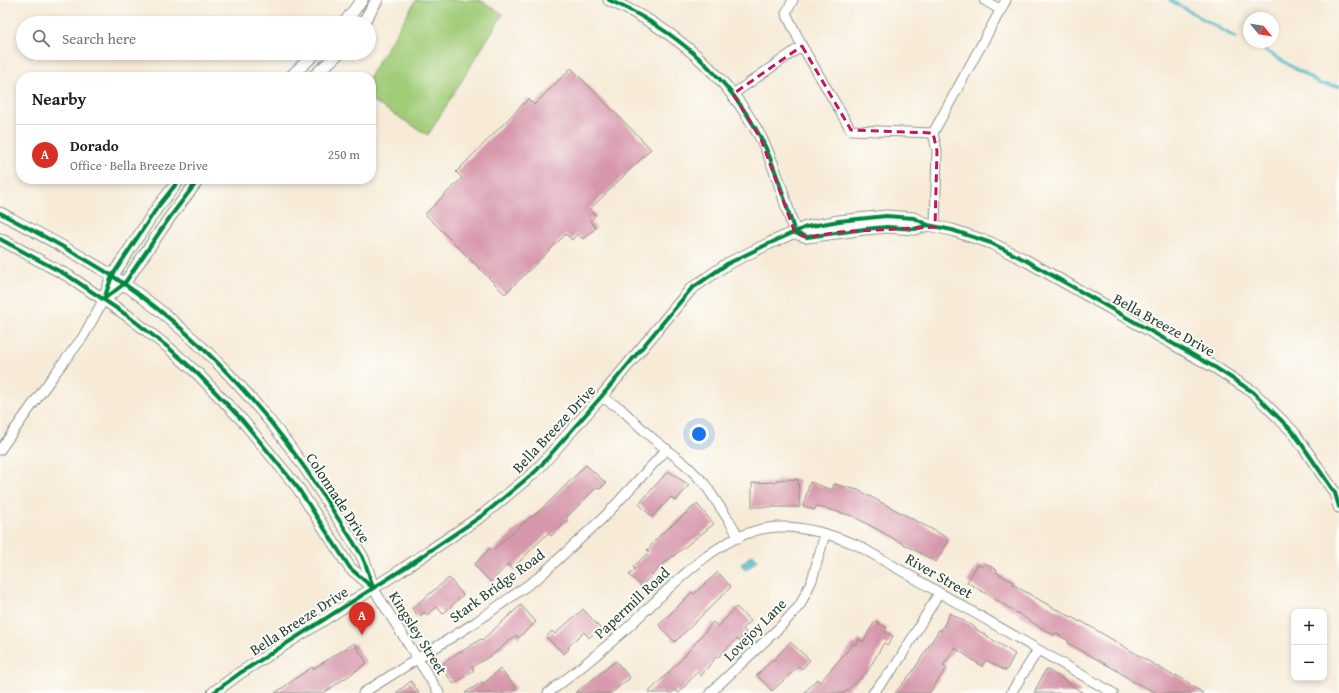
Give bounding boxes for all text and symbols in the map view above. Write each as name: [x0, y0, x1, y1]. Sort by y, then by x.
north arrow: [1243, 12, 1279, 48]
search box: [16, 16, 376, 60]
icon: search: [30, 27, 52, 49]
text: Search here: [62, 28, 136, 49]
text: Nearby: [32, 86, 86, 111]
text: Dorado: [70, 135, 119, 156]
text: A: [41, 145, 49, 164]
text: 250 m: [328, 145, 360, 164]
text: Office · Bella Breeze Drive: [70, 156, 208, 175]
street label: Bella Breeze Drive: [1110, 288, 1219, 361]
street label: Bella Breeze Drive: [507, 380, 600, 477]
your location: [689, 424, 709, 444]
street label: Colonnade Drive: [301, 449, 375, 547]
street label: Stark Bridge Road: [445, 544, 549, 627]
street label: River Street: [902, 548, 977, 604]
street label: Papermill Road: [589, 562, 674, 643]
street label: Bella Breeze Drive: [245, 581, 352, 660]
street label: Kingsley Street: [384, 587, 453, 679]
street label: Lovejoy Lane: [719, 594, 791, 666]
pin: A: [349, 602, 375, 635]
map controls: [1291, 609, 1327, 681]
button: +: [1291, 609, 1327, 645]
button: −: [1291, 645, 1327, 681]

